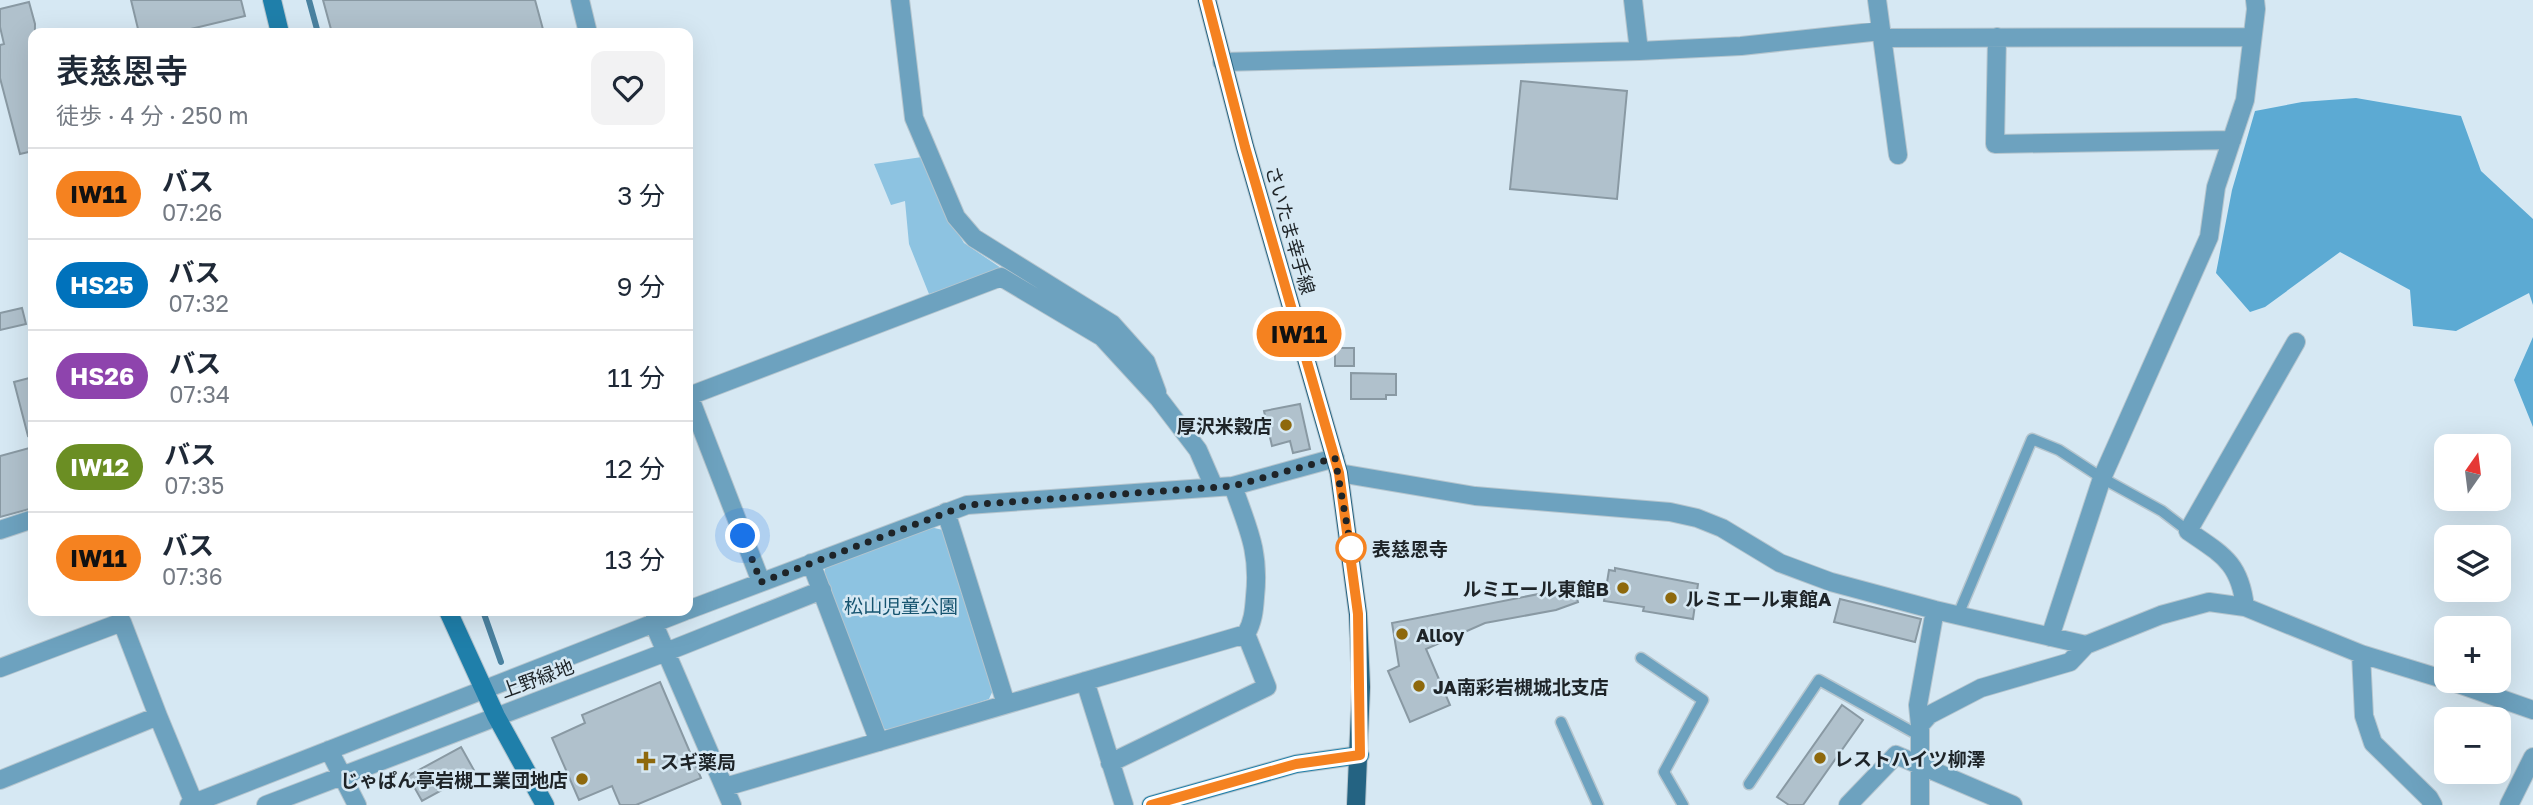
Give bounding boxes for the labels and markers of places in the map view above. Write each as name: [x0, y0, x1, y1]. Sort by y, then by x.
place label: 厚沢米穀店: [1177, 414, 1272, 437]
marker: 厚沢米穀店: [1278, 417, 1294, 433]
marker: 表慈恩寺: [1336, 533, 1366, 563]
place label: 表慈恩寺: [1372, 537, 1448, 560]
place label: ルミエール東館B: [1463, 577, 1609, 600]
marker: ルミエール東館B: [1615, 580, 1631, 596]
place label: ルミエール東館A: [1685, 587, 1832, 610]
marker: ルミエール東館A: [1663, 590, 1679, 606]
place label: Alloy: [1416, 623, 1465, 646]
marker: Alloy: [1394, 626, 1410, 642]
place label: JA南彩岩槻城北支店: [1433, 675, 1609, 698]
marker: JA南彩岩槻城北支店: [1411, 678, 1427, 694]
place label: レストハイツ柳澤: [1834, 747, 1986, 770]
place label: スギ薬局: [660, 750, 736, 773]
marker: レストハイツ柳澤: [1812, 750, 1828, 766]
marker: スギ薬局: [638, 753, 654, 769]
place label: じゃぱん亭岩槻工業団地店: [340, 768, 568, 791]
marker: じゃぱん亭岩槻工業団地店: [574, 771, 590, 787]

